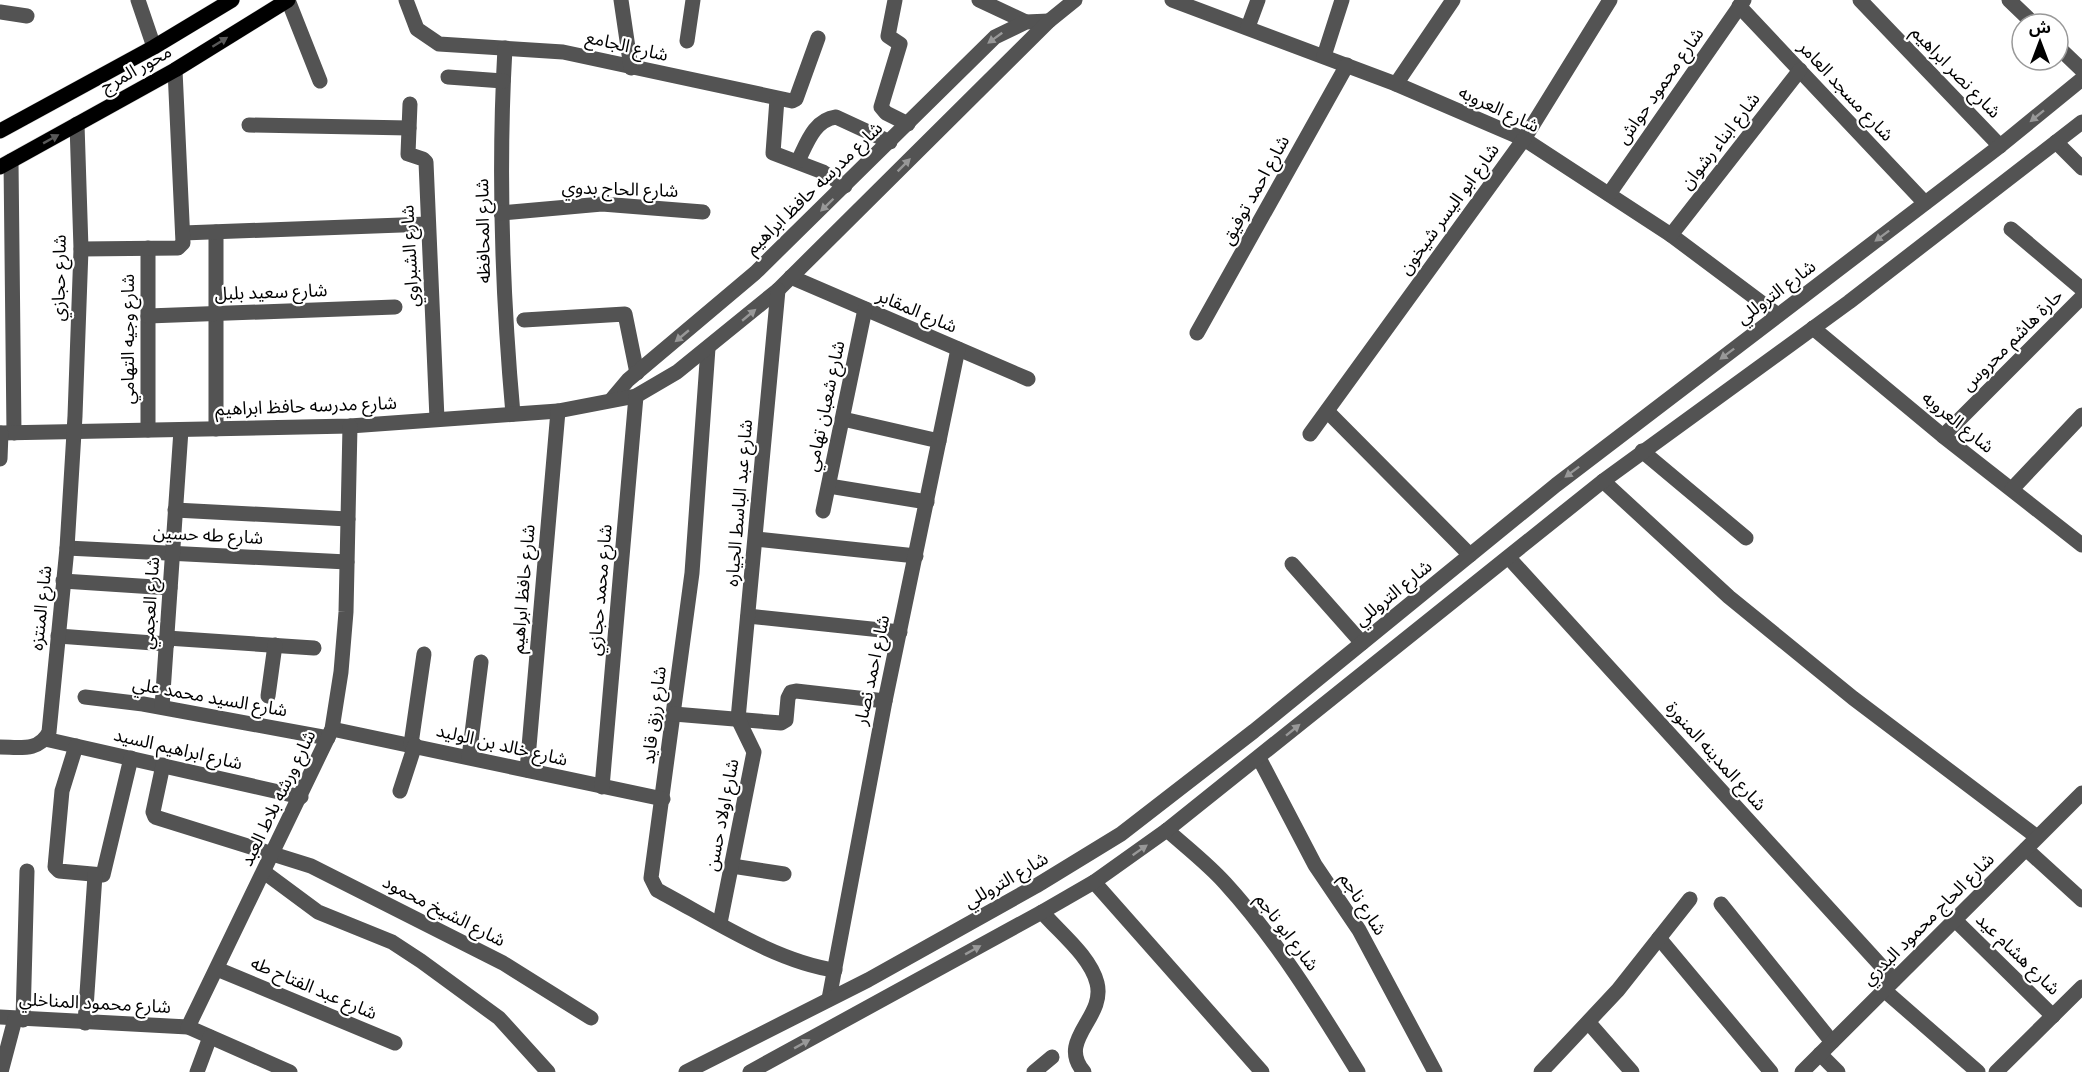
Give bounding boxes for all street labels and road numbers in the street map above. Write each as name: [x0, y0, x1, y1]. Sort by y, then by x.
street label: شارع نصر ابراهيم: [1904, 21, 2006, 125]
street label: شارع محمود حواش: [1612, 24, 1711, 150]
street label: شارع الجامع: [583, 26, 670, 69]
street label: شارع مسجد العامر: [1791, 35, 1898, 148]
street label: محور المرج: [96, 40, 177, 99]
street label: شارع العروبه: [1454, 81, 1543, 140]
street label: شارع ابناء رشوان: [1675, 88, 1767, 196]
street label: شارع مدرسه حافظ ابراهيم: [741, 117, 889, 261]
street label: شارع احمد توفيق: [1216, 131, 1297, 250]
street label: شارع ابو اليسر شيخون: [1394, 139, 1506, 281]
street label: شارع الحاج بدوي: [561, 176, 679, 205]
street label: شارع المحافظه: [471, 178, 498, 284]
street label: شارع الشبراوي: [396, 204, 427, 308]
street label: شارع حجازي: [47, 234, 74, 322]
street label: شارع التروللي: [1732, 255, 1822, 331]
street label: شارع وجيه التهامي: [117, 274, 142, 404]
street label: شارع سعيد بلبل: [214, 279, 328, 308]
street label: شارع المقابر: [872, 284, 960, 340]
street label: حارة هاشم محروس: [1956, 284, 2069, 397]
street label: شارع شعبان تهامي: [800, 339, 853, 474]
street label: شارع العروبه: [1916, 386, 1999, 460]
street label: شارع مدرسه حافظ ابراهيم: [215, 392, 397, 423]
street label: شارع عبد الباسط الجياره: [721, 419, 760, 588]
street label: شارع طه حسين: [152, 521, 264, 552]
street label: شارع حافظ ابراهيم: [506, 523, 543, 655]
street label: شارع محمد حجازي: [583, 523, 620, 657]
street label: شارع التروللي: [1350, 555, 1438, 633]
street label: شارع العجمي: [136, 556, 167, 650]
street label: شارع المنتزه: [26, 564, 59, 652]
street label: شارع احمد نصار: [849, 613, 897, 729]
street label: شارع رزق قايد: [637, 665, 674, 766]
street label: شارع السيد محمد علي: [130, 673, 289, 724]
street label: شارع المدينه المنورة: [1659, 697, 1771, 817]
street label: شارع خالد بن الوليد: [433, 719, 570, 774]
street label: شارع ابراهيم السيد: [111, 724, 244, 777]
street label: شارع ورشه بلاط العبد: [236, 726, 323, 871]
street label: شارع اولاد حسن: [700, 757, 747, 874]
street label: شارع التروللي: [960, 847, 1053, 915]
street label: شارع الحاج محمود البدري: [1857, 848, 2001, 992]
street label: شارع ناجم: [1332, 869, 1391, 941]
street label: شارع الشيخ محمود: [378, 871, 509, 954]
street label: شارع ابو ناجم: [1248, 889, 1323, 977]
street label: شارع هشام عيد: [1969, 908, 2065, 1002]
street label: شارع عبد الفتاح طه: [246, 952, 380, 1027]
street label: شارع محمود المناخلي: [18, 988, 171, 1021]

